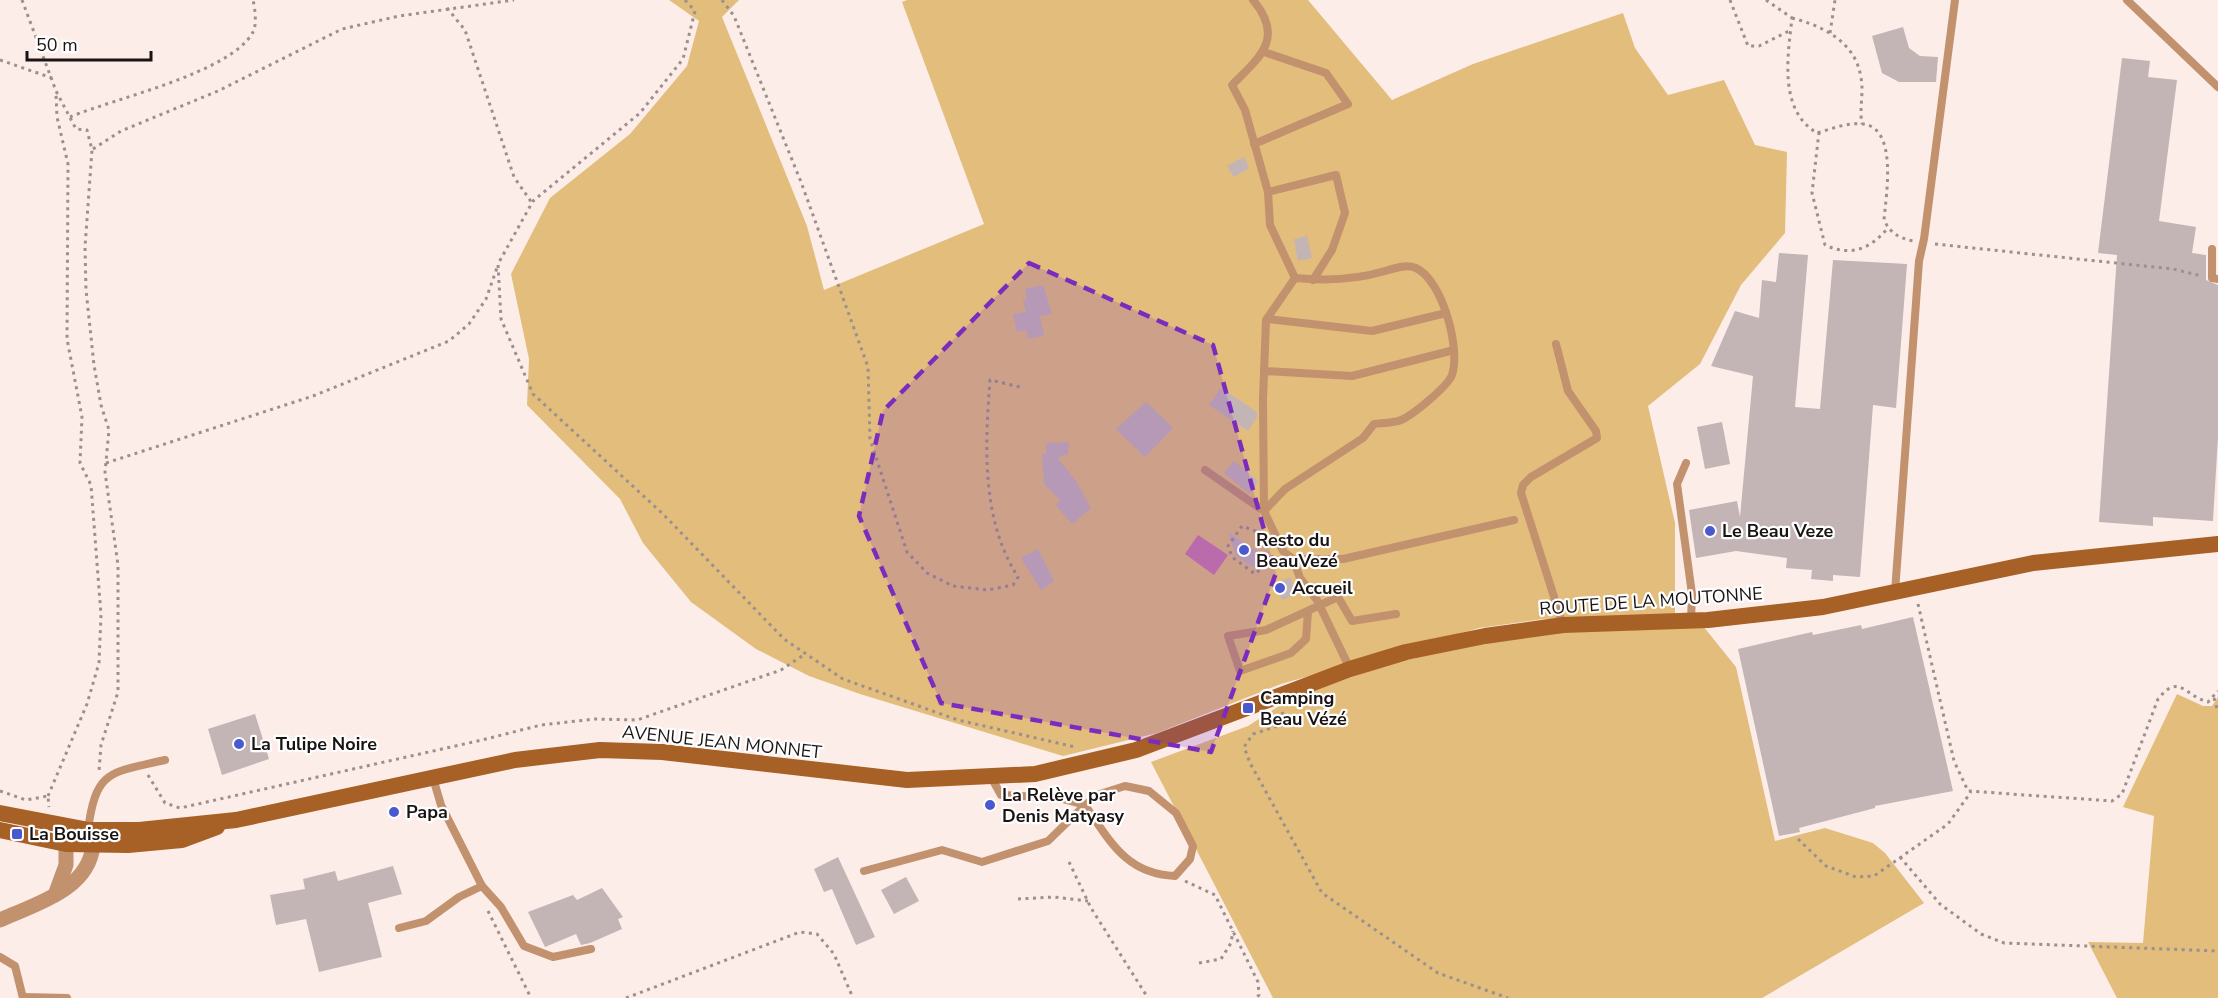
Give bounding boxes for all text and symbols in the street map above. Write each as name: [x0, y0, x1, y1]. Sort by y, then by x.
scale bar: [27, 24, 152, 62]
text: 50 m: [36, 33, 78, 57]
place label: Le Beau Veze: [1722, 519, 1834, 543]
marker: Le Beau Veze: [1703, 524, 1717, 538]
place label: Resto du BeauVezé: [1256, 528, 1338, 573]
marker: Resto du BeauVezé: [1237, 543, 1251, 557]
place label: Accueil: [1292, 576, 1353, 600]
marker: Accueil: [1273, 581, 1287, 595]
street label: ROUTE DE LA MOUTONNE: [1539, 581, 1763, 621]
place label: Camping Beau Vézé: [1260, 686, 1347, 731]
marker: Camping Beau Vézé: [1241, 701, 1255, 715]
street label: AVENUE JEAN MONNET: [621, 720, 823, 764]
place label: La Tulipe Noire: [251, 732, 377, 756]
marker: La Tulipe Noire: [232, 737, 246, 751]
place label: La Relève par Denis Matyasy: [1002, 783, 1124, 828]
marker: La Relève par Denis Matyasy: [983, 798, 997, 812]
place label: Papa: [406, 800, 448, 824]
marker: Papa: [387, 805, 401, 819]
place label: La Bouisse: [29, 822, 119, 846]
marker: La Bouisse: [10, 827, 24, 841]

